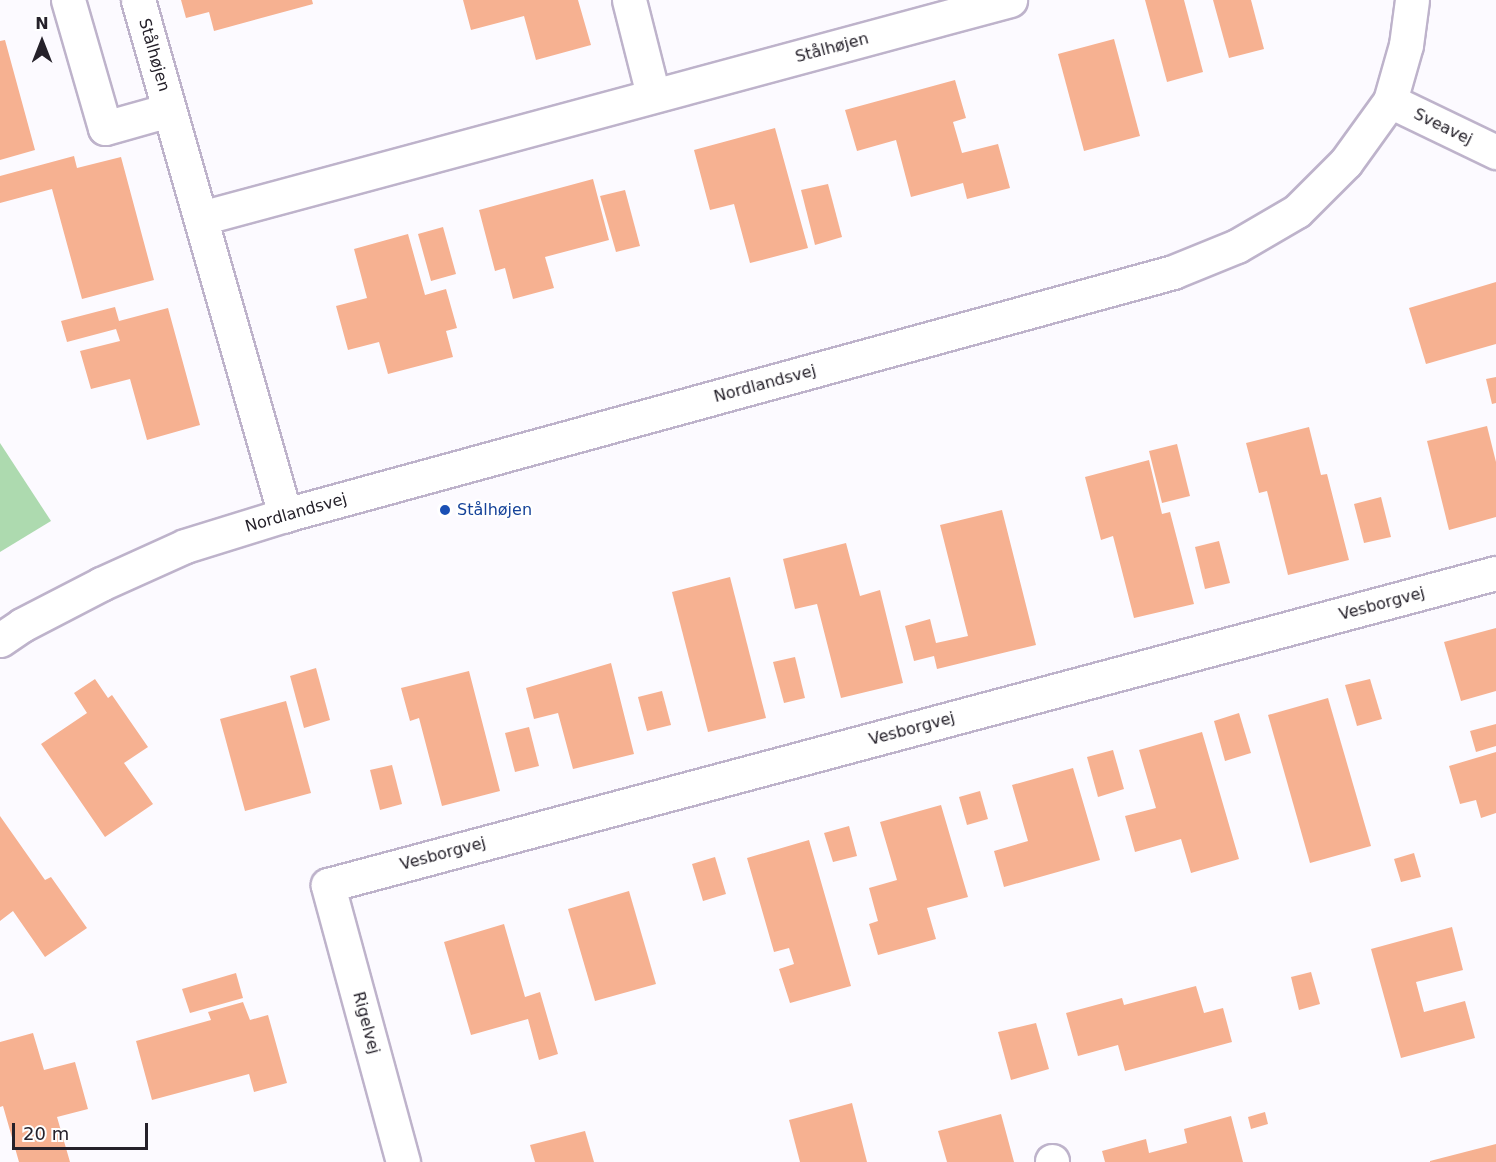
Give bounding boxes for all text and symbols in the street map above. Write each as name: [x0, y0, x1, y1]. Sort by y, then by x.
north arrow: [12, 12, 72, 72]
text: N: [35, 14, 49, 33]
street label: Stålhøjen: [134, 16, 174, 94]
street label: Stålhøjen: [793, 29, 871, 67]
street label: Sveavej: [1410, 105, 1476, 149]
street label: Nordlandsvej: [712, 361, 818, 407]
street label: Nordlandsvej: [243, 489, 349, 537]
place label: Stålhøjen: [457, 500, 532, 520]
marker: Stålhøjen: [438, 503, 452, 517]
street label: Vesborgvej: [1337, 583, 1427, 625]
street label: Vesborgvej: [867, 708, 957, 750]
street label: Vesborgvej: [398, 833, 488, 875]
street label: Rigelvej: [348, 990, 384, 1056]
scale bar: [15, 1111, 152, 1149]
text: 20 m: [23, 1123, 69, 1144]

